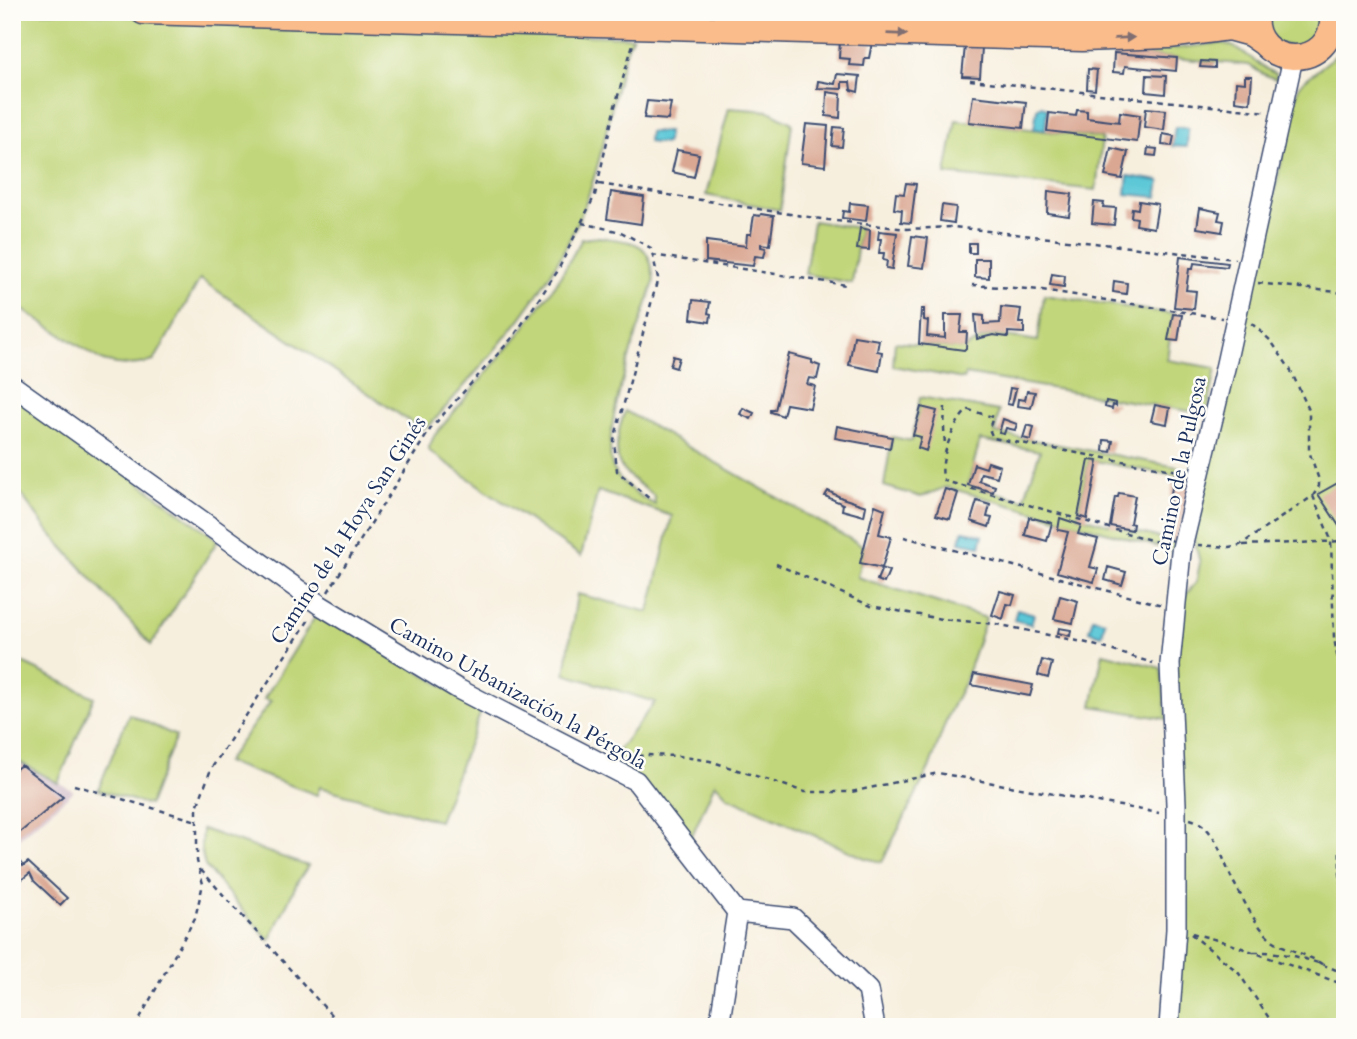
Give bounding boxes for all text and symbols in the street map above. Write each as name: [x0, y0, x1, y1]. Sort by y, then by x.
one-way arrow: [886, 28, 908, 39]
one-way arrow: [1114, 33, 1136, 44]
street label: Camino de la Pulgosa: [1145, 374, 1214, 568]
street label: Camino de la Hoya San Ginés: [264, 410, 433, 650]
street label: Camino Urbanización la Pérgola: [384, 610, 652, 777]

